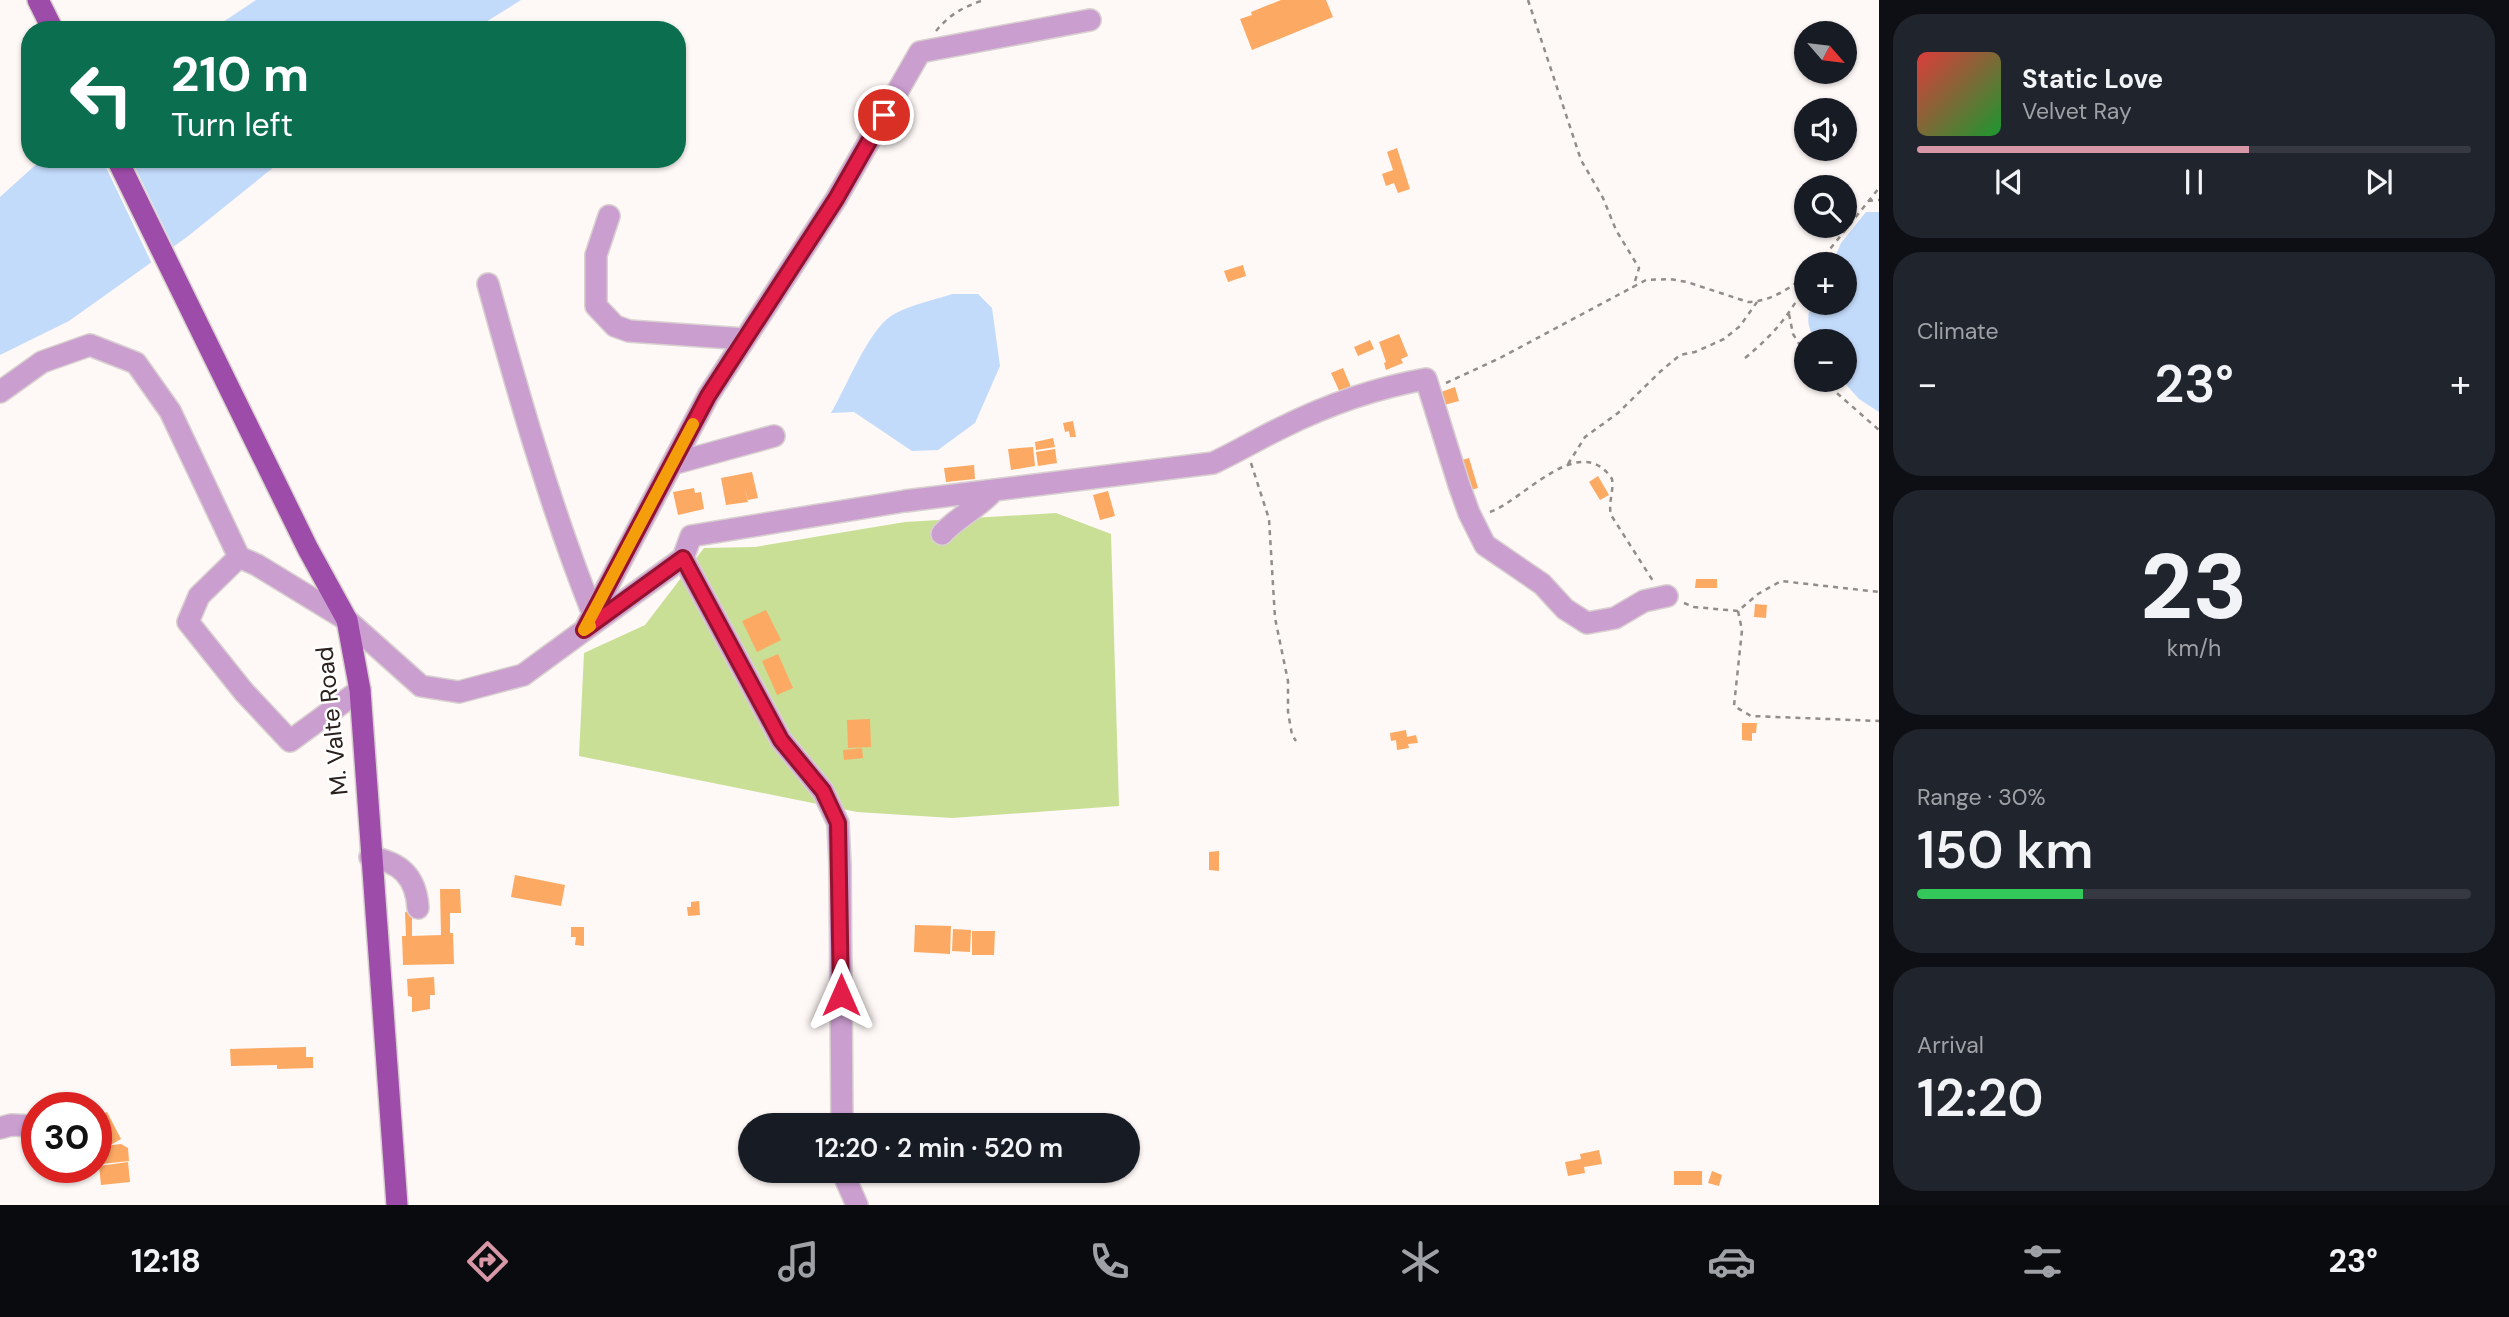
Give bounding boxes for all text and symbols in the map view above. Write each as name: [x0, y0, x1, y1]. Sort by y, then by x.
north arrow: [1794, 21, 1857, 84]
map controls: [1794, 21, 1857, 392]
text: 210 m: [171, 42, 309, 106]
icon: left: [56, 49, 147, 140]
text: Static Love: [2022, 62, 2163, 96]
pin: [854, 85, 914, 145]
icon: arrive: [865, 96, 903, 134]
text: Velvet Ray: [2022, 96, 2132, 126]
button: sound: [1794, 98, 1857, 161]
text: Turn left: [171, 104, 293, 146]
icon: previous: [1990, 163, 2028, 201]
icon: pause: [2175, 163, 2213, 201]
icon: next: [2360, 163, 2398, 201]
button: search: [1794, 175, 1857, 238]
button: +: [1794, 252, 1857, 315]
text: Climate: [1917, 316, 1999, 346]
button: −: [1794, 329, 1857, 392]
text: 23°: [2154, 350, 2234, 418]
text: −: [1917, 359, 1938, 409]
text: +: [2450, 359, 2471, 409]
text: 23: [2140, 528, 2248, 646]
text: km/h: [2167, 633, 2221, 663]
street label: M. Valte Road: [308, 645, 355, 797]
text: Range · 30%: [1917, 782, 2046, 812]
text: 150 km: [1917, 816, 2093, 884]
position arrow: [804, 958, 878, 1032]
text: Arrival: [1917, 1030, 1984, 1060]
text: 12:20: [1917, 1064, 2044, 1132]
speed limit sign: 30: [21, 1092, 112, 1183]
text: 12:20 · 2 min · 520 m: [815, 1131, 1063, 1165]
icon: directions: [463, 1237, 512, 1286]
icon: music: [774, 1237, 823, 1286]
icon: phone: [1085, 1237, 1134, 1286]
icon: climate: [1396, 1237, 1445, 1286]
icon: car: [1707, 1237, 1756, 1286]
icon: filters: [2018, 1237, 2067, 1286]
text: 12:18: [131, 1240, 201, 1282]
text: 23°: [2329, 1240, 2378, 1282]

